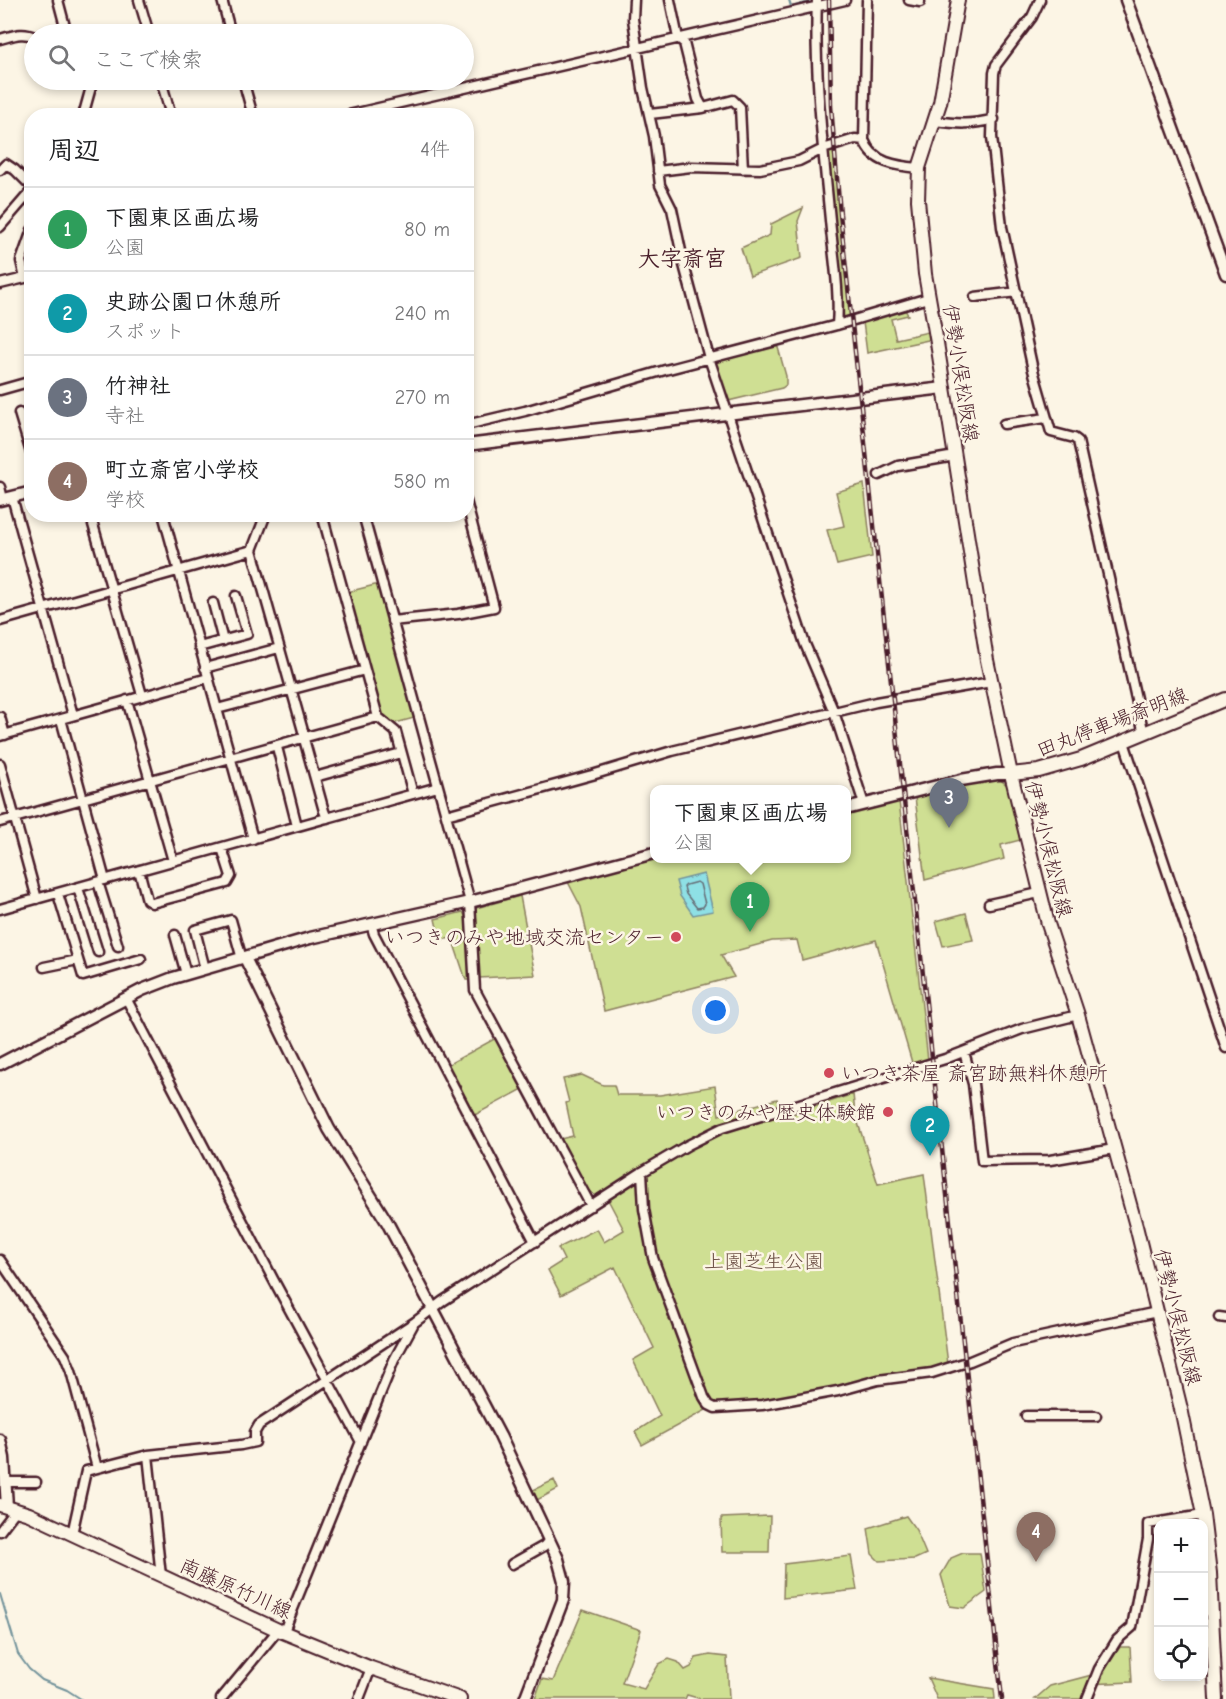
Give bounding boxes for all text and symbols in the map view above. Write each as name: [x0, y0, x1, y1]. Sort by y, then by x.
search box: [24, 24, 474, 90]
icon: search: [45, 41, 78, 74]
text: ここで検索: [93, 47, 203, 73]
text: 周辺: [48, 136, 100, 166]
text: 4件: [420, 138, 450, 161]
text: 下園東区画広場: [105, 205, 259, 231]
text: 1: [64, 218, 71, 241]
text: 80 m: [404, 218, 450, 241]
text: 公園: [105, 236, 145, 259]
district label: 大字斎宮: [638, 246, 726, 272]
text: 史跡公園口休憩所: [105, 289, 281, 315]
text: 2: [63, 302, 72, 325]
text: 240 m: [395, 302, 450, 325]
street label: 伊勢小俣松阪線: [938, 302, 983, 444]
text: スポット: [105, 320, 185, 343]
text: 竹神社: [105, 373, 171, 399]
text: 3: [63, 386, 72, 409]
text: 270 m: [395, 386, 450, 409]
text: 寺社: [105, 404, 145, 427]
text: 町立斎宮小学校: [105, 457, 259, 483]
text: 4: [63, 470, 72, 493]
text: 580 m: [393, 470, 450, 493]
text: 学校: [105, 488, 145, 511]
street label: 田丸停車場斎明線: [1033, 683, 1191, 762]
pin: 3: [930, 778, 968, 828]
street label: 伊勢小俣松阪線: [1020, 778, 1077, 920]
popup: [650, 785, 851, 863]
text: 下園東区画広場: [673, 800, 828, 826]
text: 公園: [673, 831, 713, 854]
pin: 1: [730, 882, 770, 932]
place label: いつきのみや地域交流センター: [385, 926, 664, 949]
marker: いつきのみや地域交流センター: [669, 930, 683, 944]
your location: [701, 996, 730, 1025]
place label: いつき茶屋 斎宮跡無料休憩所: [841, 1062, 1108, 1085]
marker: いつき茶屋 斎宮跡無料休憩所: [822, 1066, 836, 1080]
place label: いつきのみや歴史体験館: [656, 1101, 876, 1124]
marker: いつきのみや歴史体験館: [881, 1105, 895, 1119]
pin: 2: [910, 1106, 950, 1156]
street label: 伊勢小俣松阪線: [1149, 1246, 1206, 1388]
park label: 上園芝生公園: [704, 1250, 824, 1273]
pin: 4: [1016, 1512, 1056, 1562]
map controls: [1154, 1519, 1208, 1681]
button: +: [1154, 1519, 1208, 1573]
street label: 南藤原竹川線: [176, 1554, 295, 1623]
button: −: [1154, 1573, 1208, 1627]
button: locate: [1154, 1627, 1208, 1681]

